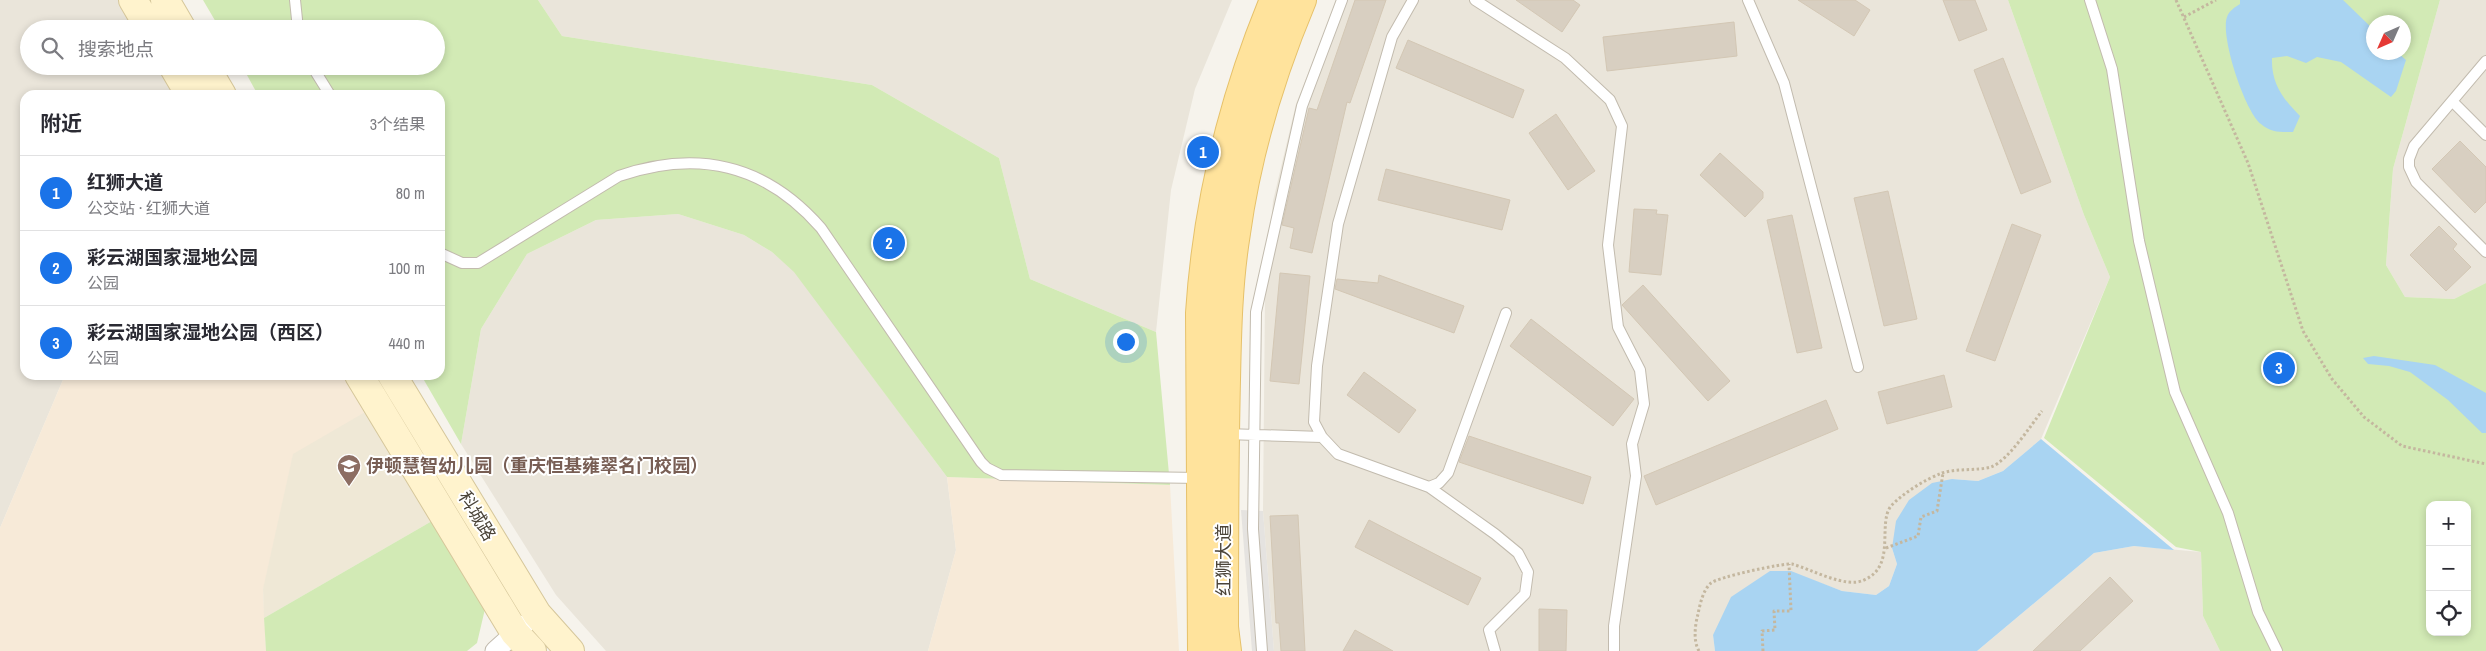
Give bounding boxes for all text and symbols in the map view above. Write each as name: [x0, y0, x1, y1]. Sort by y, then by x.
north arrow: [2366, 15, 2411, 60]
search box: [20, 20, 445, 75]
icon: search: [38, 34, 66, 62]
text: 搜索地点: [78, 36, 154, 62]
text: 附近: [40, 109, 82, 138]
text: 3个结果: [370, 113, 425, 135]
pin: 1: [1187, 133, 1219, 171]
text: 红狮大道: [87, 169, 163, 195]
text: 1: [52, 182, 60, 204]
text: 80 m: [396, 182, 425, 204]
text: 公交站 · 红狮大道: [87, 197, 210, 219]
pin: 2: [873, 224, 905, 262]
text: 彩云湖国家湿地公园: [87, 244, 258, 270]
text: 2: [52, 257, 60, 279]
text: 100 m: [389, 257, 425, 279]
text: 公园: [87, 272, 119, 294]
text: 彩云湖国家湿地公园（西区）: [87, 319, 334, 345]
your location: [1113, 329, 1139, 355]
text: 3: [52, 332, 60, 354]
text: 440 m: [389, 332, 425, 354]
text: 公园: [87, 347, 119, 369]
pin: 3: [2263, 349, 2295, 387]
school or university icon: 伊顿慧智幼儿园（重庆恒基雍翠名门校园）: [336, 453, 362, 487]
place label: 伊顿慧智幼儿园（重庆恒基雍翠名门校园）: [366, 453, 708, 478]
street label: 科城路: [453, 486, 502, 545]
map controls: [2426, 501, 2471, 636]
button: +: [2426, 501, 2471, 546]
street label: 红狮大道: [1211, 524, 1236, 596]
button: −: [2426, 546, 2471, 591]
button: locate: [2426, 591, 2471, 636]

